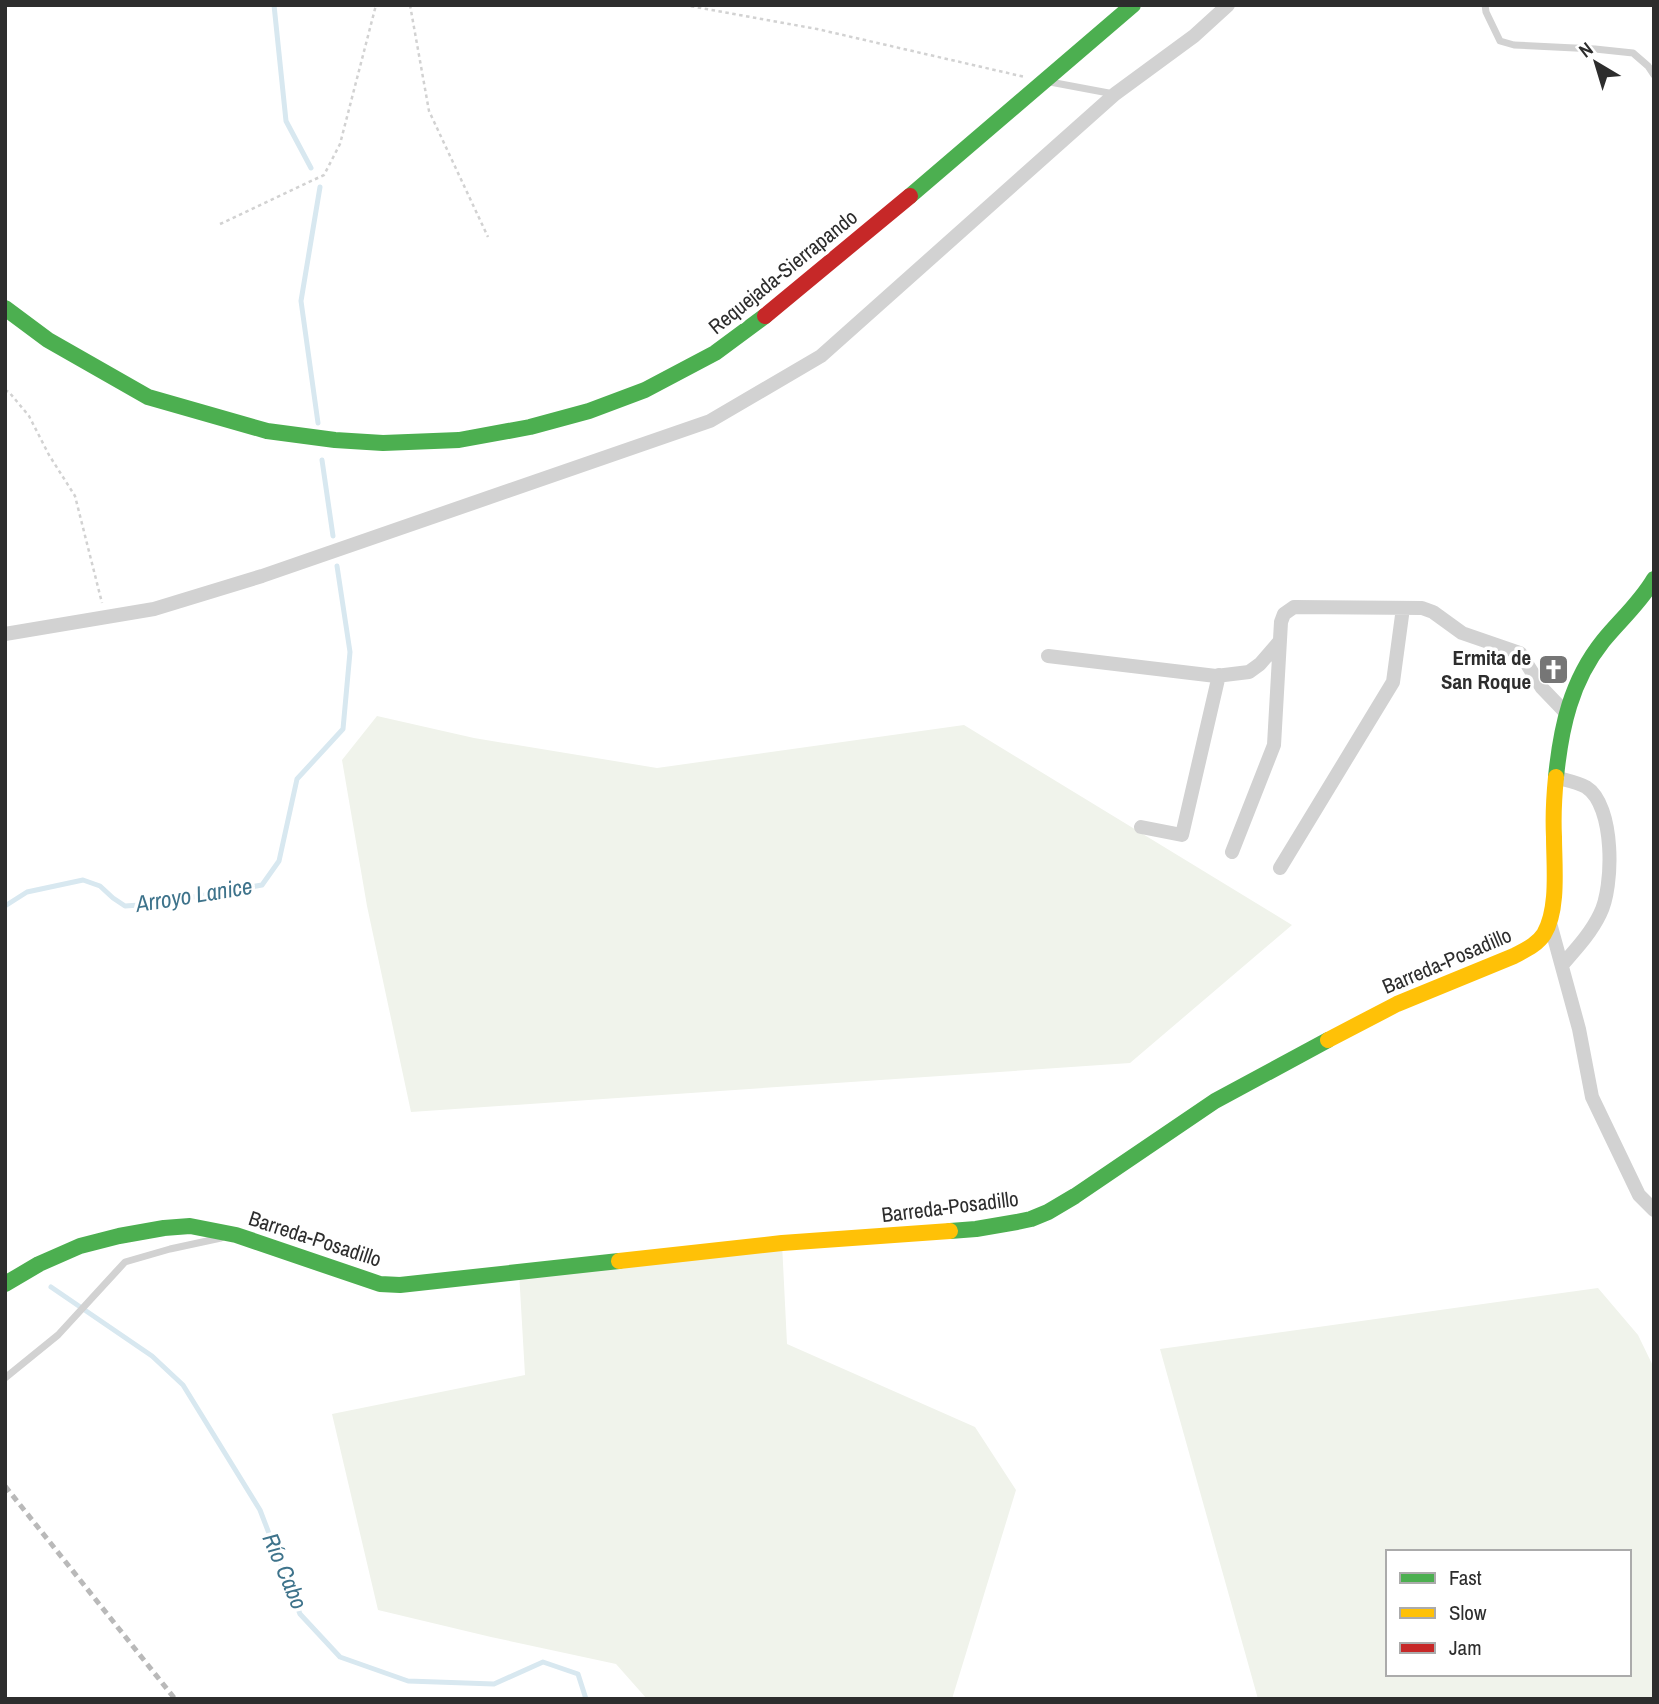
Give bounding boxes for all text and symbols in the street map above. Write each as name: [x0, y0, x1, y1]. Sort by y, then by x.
north arrow: [1561, 28, 1631, 98]
text: N: [1573, 36, 1598, 63]
street label: Requejada-Sierrapando: [702, 203, 863, 341]
place label: Ermita de San Roque: [1441, 643, 1531, 696]
church icon: Ermita de San Roque: [1537, 653, 1571, 687]
water label: Arroyo Lanice: [133, 870, 254, 919]
street label: Barreda-Posadillo: [1378, 920, 1516, 1001]
street label: Barreda-Posadillo: [880, 1184, 1020, 1229]
street label: Barreda-Posadillo: [245, 1203, 385, 1274]
water label: Río Cabo: [256, 1528, 315, 1614]
legend: [1386, 1550, 1631, 1676]
text: Fast: [1449, 1563, 1482, 1592]
text: Slow: [1449, 1598, 1487, 1627]
text: Jam: [1449, 1633, 1482, 1662]

